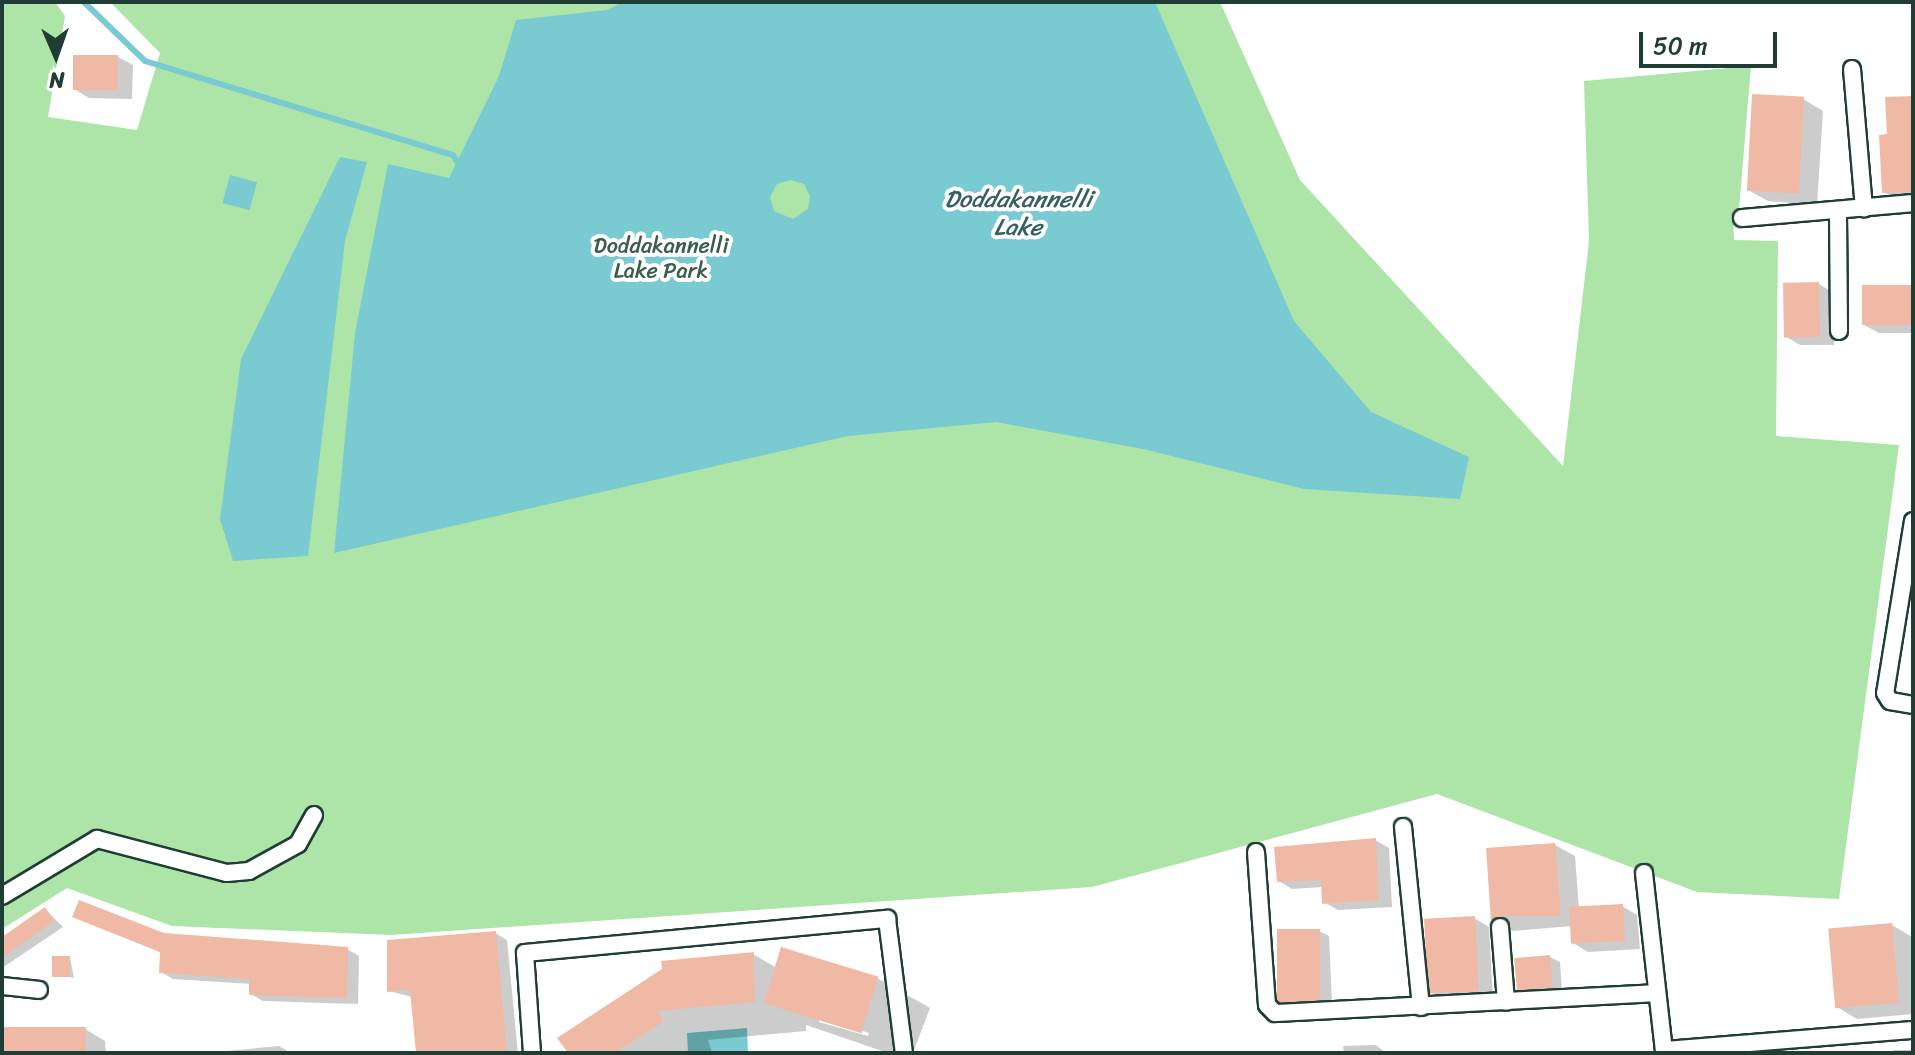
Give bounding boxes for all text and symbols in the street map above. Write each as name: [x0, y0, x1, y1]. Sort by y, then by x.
north arrow: [16, 16, 96, 96]
scale bar: [1643, 16, 1781, 66]
text: 50 m: [1653, 25, 1708, 67]
text: N: [49, 61, 65, 100]
water label: Doddakannelli Lake: [944, 186, 1092, 242]
park label: Doddakannelli Lake Park: [594, 232, 728, 284]

